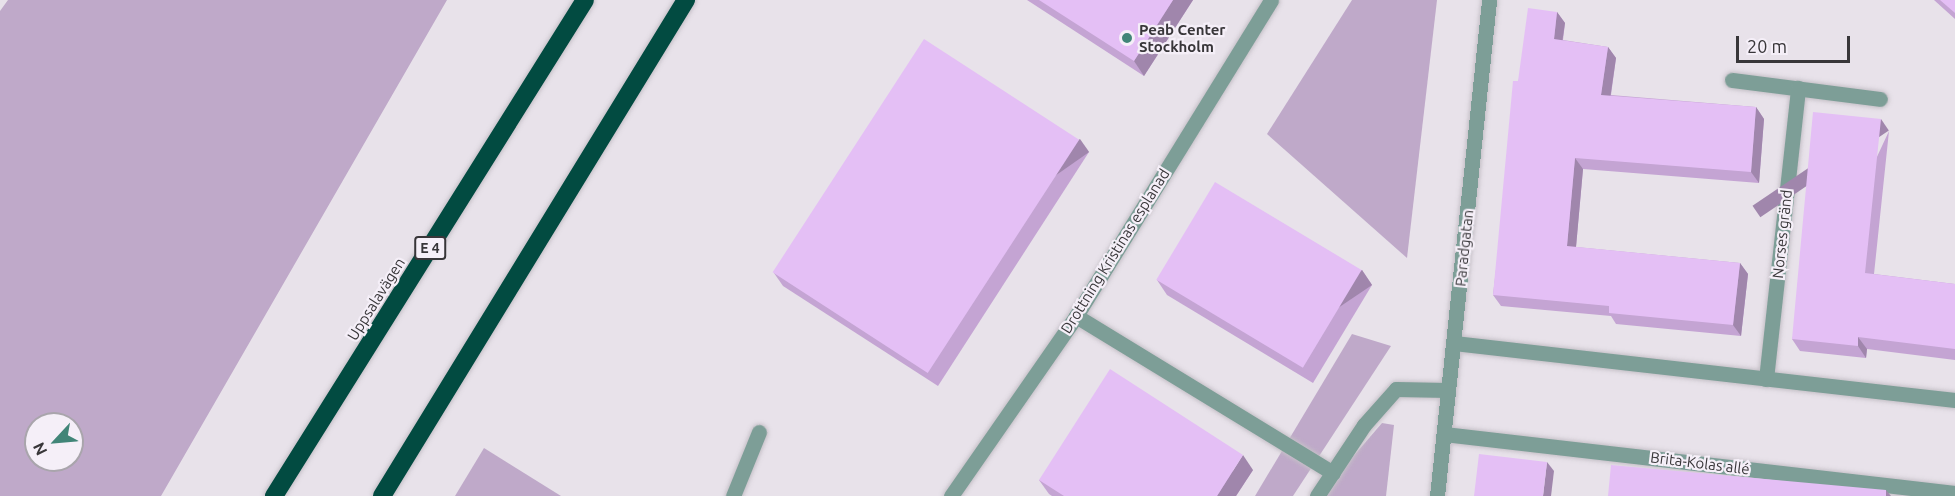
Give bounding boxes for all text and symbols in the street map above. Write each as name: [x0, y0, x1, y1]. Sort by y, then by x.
place label: Peab Center Stockholm: [1139, 20, 1225, 55]
scale bar: [1739, 24, 1853, 62]
marker: Peab Center Stockholm: [1120, 31, 1134, 45]
text: 20 m: [1747, 36, 1787, 56]
street label: Drottning Kristinas esplanad: [1057, 165, 1173, 337]
street label: Norses gränd: [1768, 189, 1796, 279]
street label: Paradgatan: [1451, 209, 1477, 287]
road number: E 4: [414, 237, 446, 259]
street label: Uppsalavägen: [343, 254, 409, 344]
north arrow: [24, 412, 84, 472]
text: N: [29, 440, 50, 458]
street label: Brita-Kolas allé: [1649, 448, 1751, 478]

